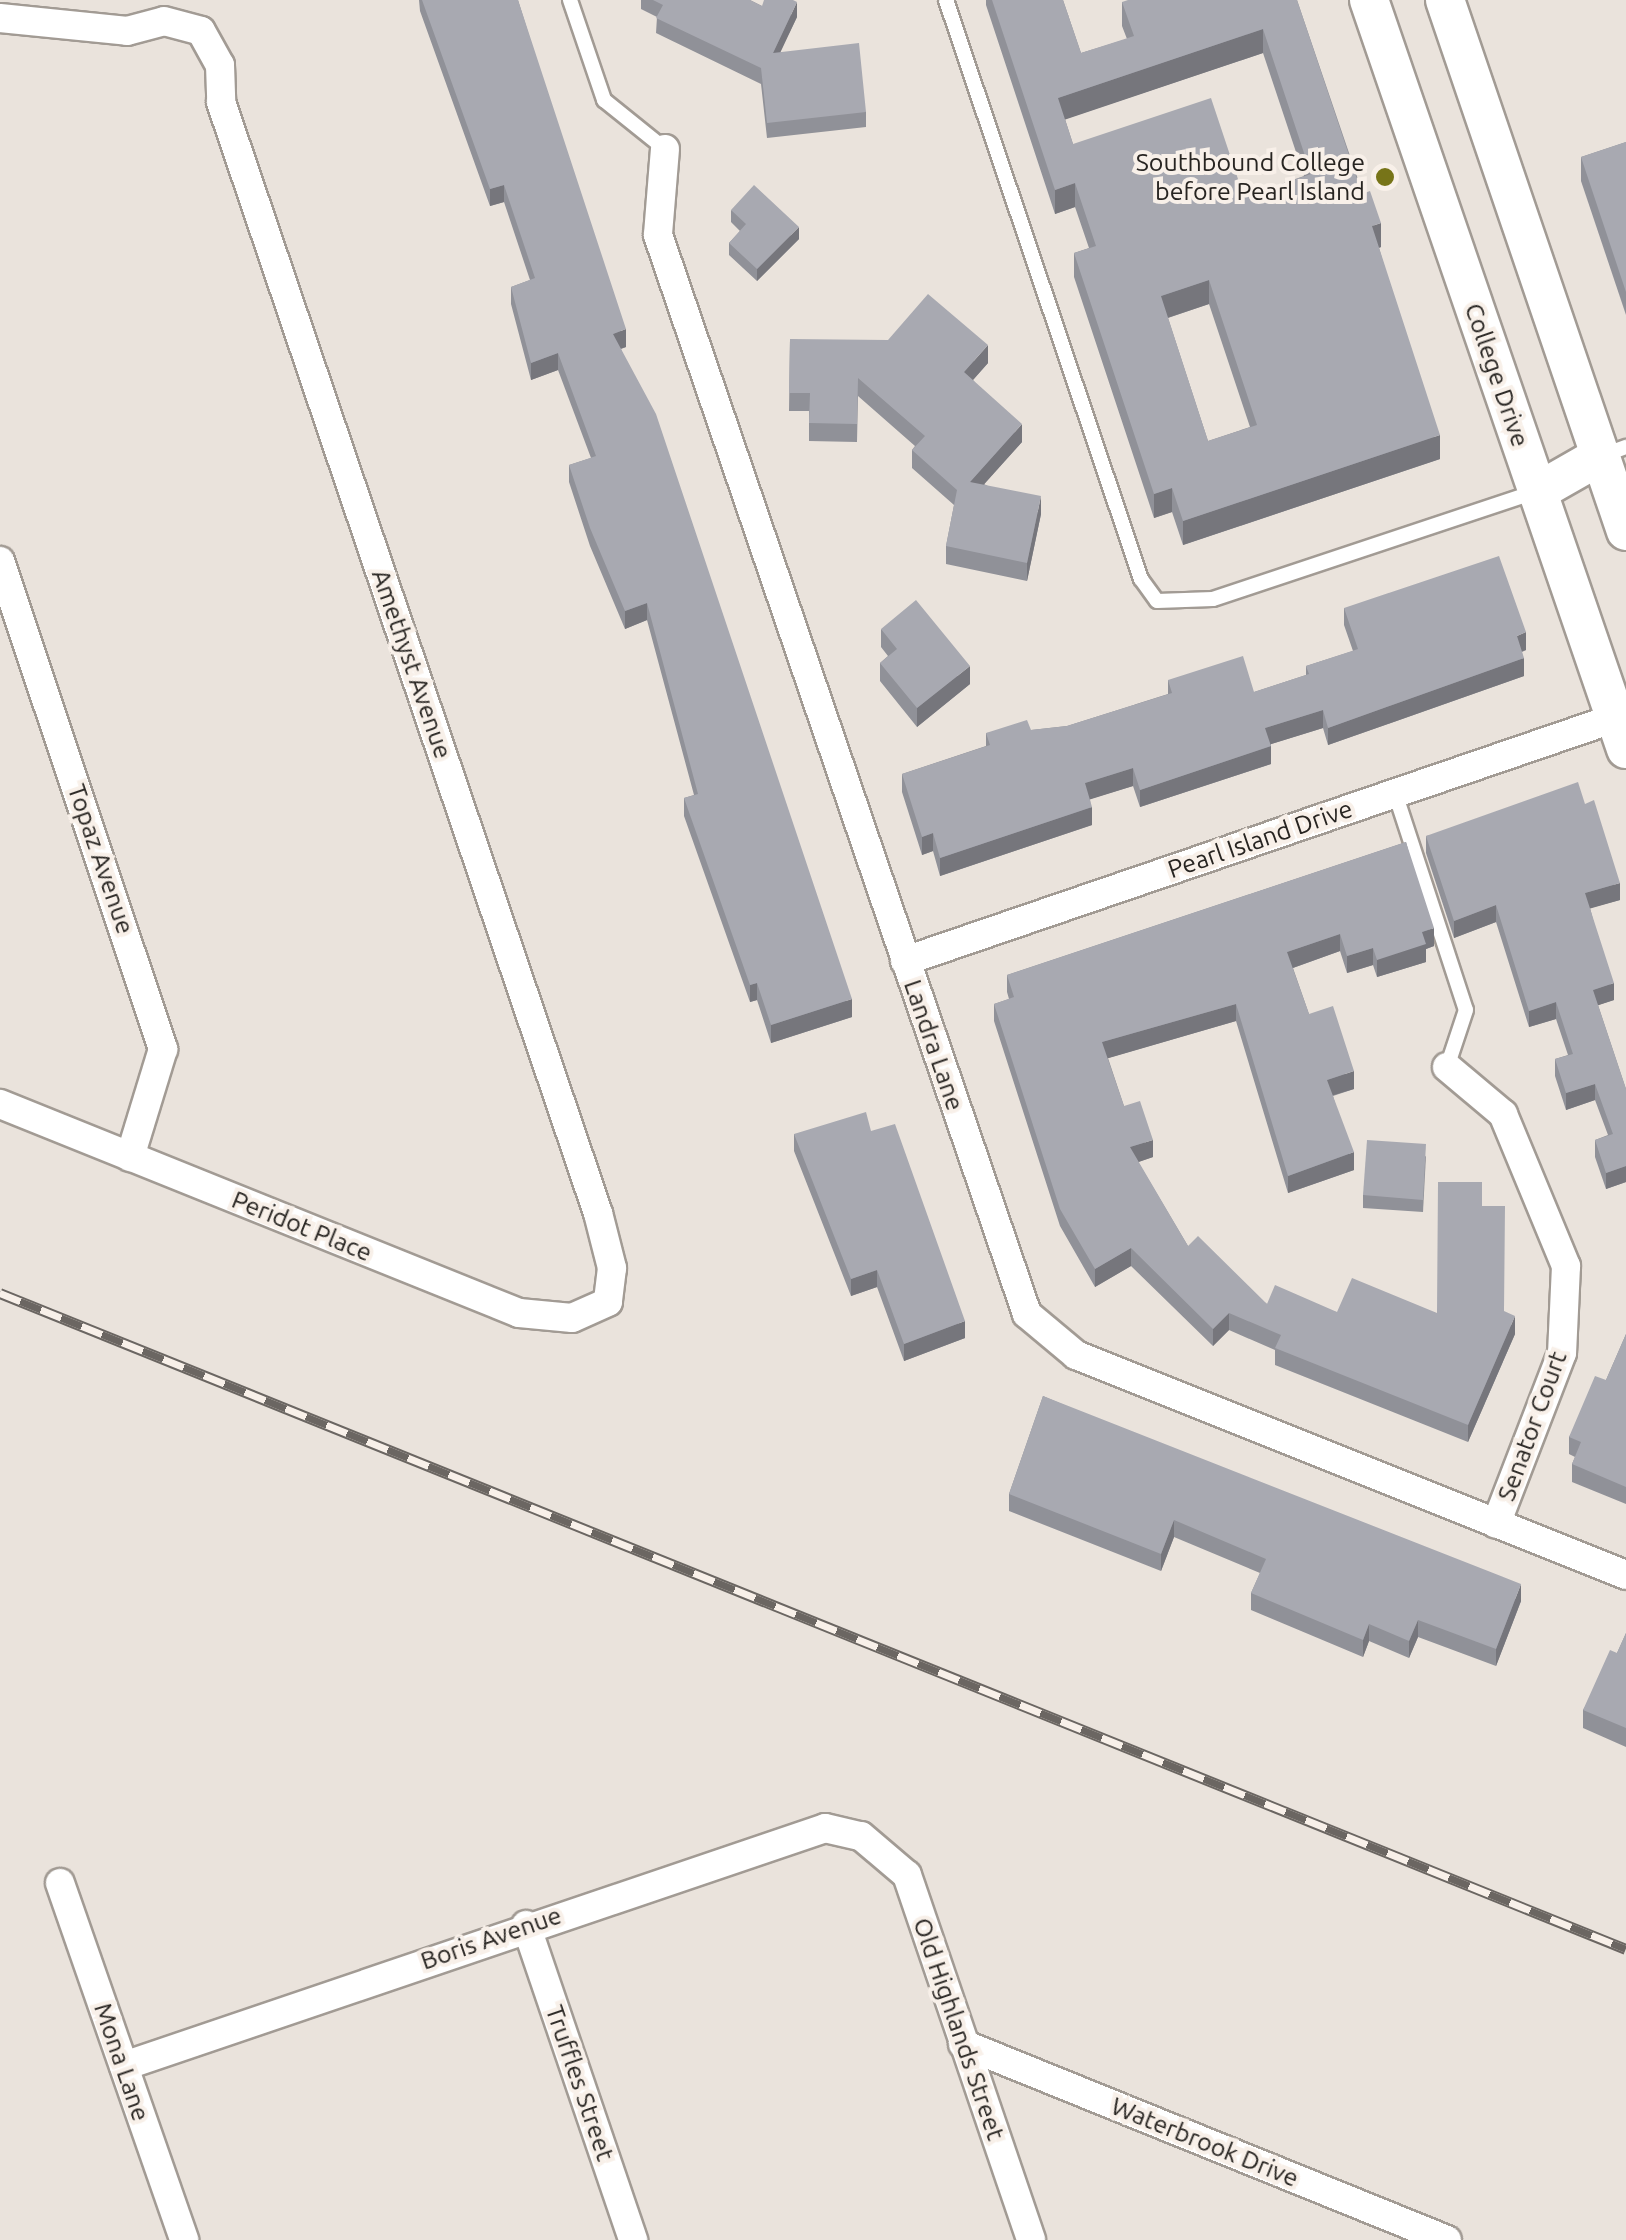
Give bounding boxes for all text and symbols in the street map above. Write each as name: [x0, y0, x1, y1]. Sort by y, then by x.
place label: Southbound College before Pearl Island: [1136, 148, 1365, 207]
marker: Southbound College before Pearl Island: [1374, 166, 1396, 188]
street label: College Drive: [1458, 299, 1536, 451]
street label: Amethyst Avenue: [366, 565, 458, 763]
street label: Topaz Avenue: [61, 780, 141, 938]
street label: Pearl Island Drive: [1164, 793, 1356, 885]
street label: Landra Lane: [898, 976, 970, 1114]
street label: Peridot Place: [228, 1184, 376, 1268]
street label: Senator Court: [1491, 1347, 1573, 1505]
street label: Boris Avenue: [417, 1900, 565, 1976]
street label: Old Highlands Street: [907, 1914, 1011, 2144]
street label: Mona Lane: [88, 1999, 156, 2125]
street label: Truffles Street: [539, 2001, 621, 2165]
street label: Waterbrook Drive: [1107, 2091, 1303, 2193]

